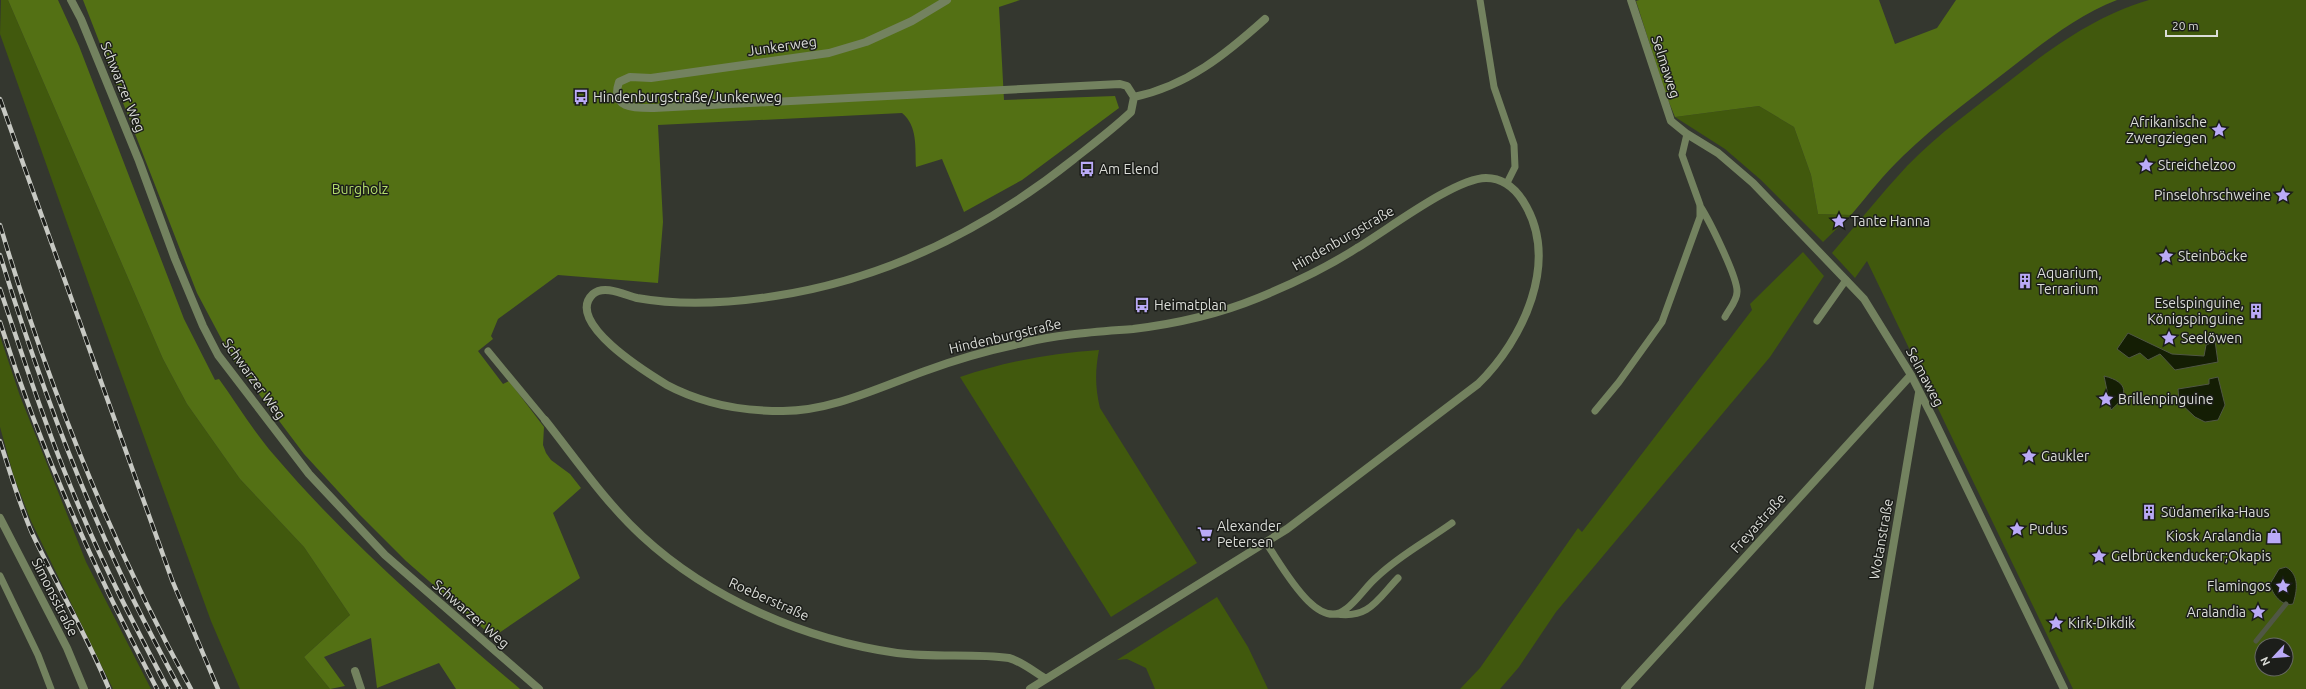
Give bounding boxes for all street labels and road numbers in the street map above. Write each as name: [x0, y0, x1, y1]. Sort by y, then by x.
street label: Junkerweg: [746, 33, 818, 59]
street label: Selmaweg: [1648, 34, 1684, 100]
street label: Schwarzer Weg: [98, 39, 148, 135]
street label: Hindenburgstraße: [1289, 202, 1397, 274]
street label: Hindenburgstraße: [947, 315, 1063, 357]
street label: Schwarzer Weg: [219, 335, 289, 423]
street label: Selmaweg: [1903, 345, 1947, 409]
street label: Freyastraße: [1727, 490, 1789, 556]
street label: Wotanstraße: [1866, 497, 1896, 581]
street label: Simonsstraße: [29, 555, 81, 639]
street label: Roeberstraße: [726, 574, 812, 624]
street label: Schwarzer Weg: [429, 576, 513, 652]

